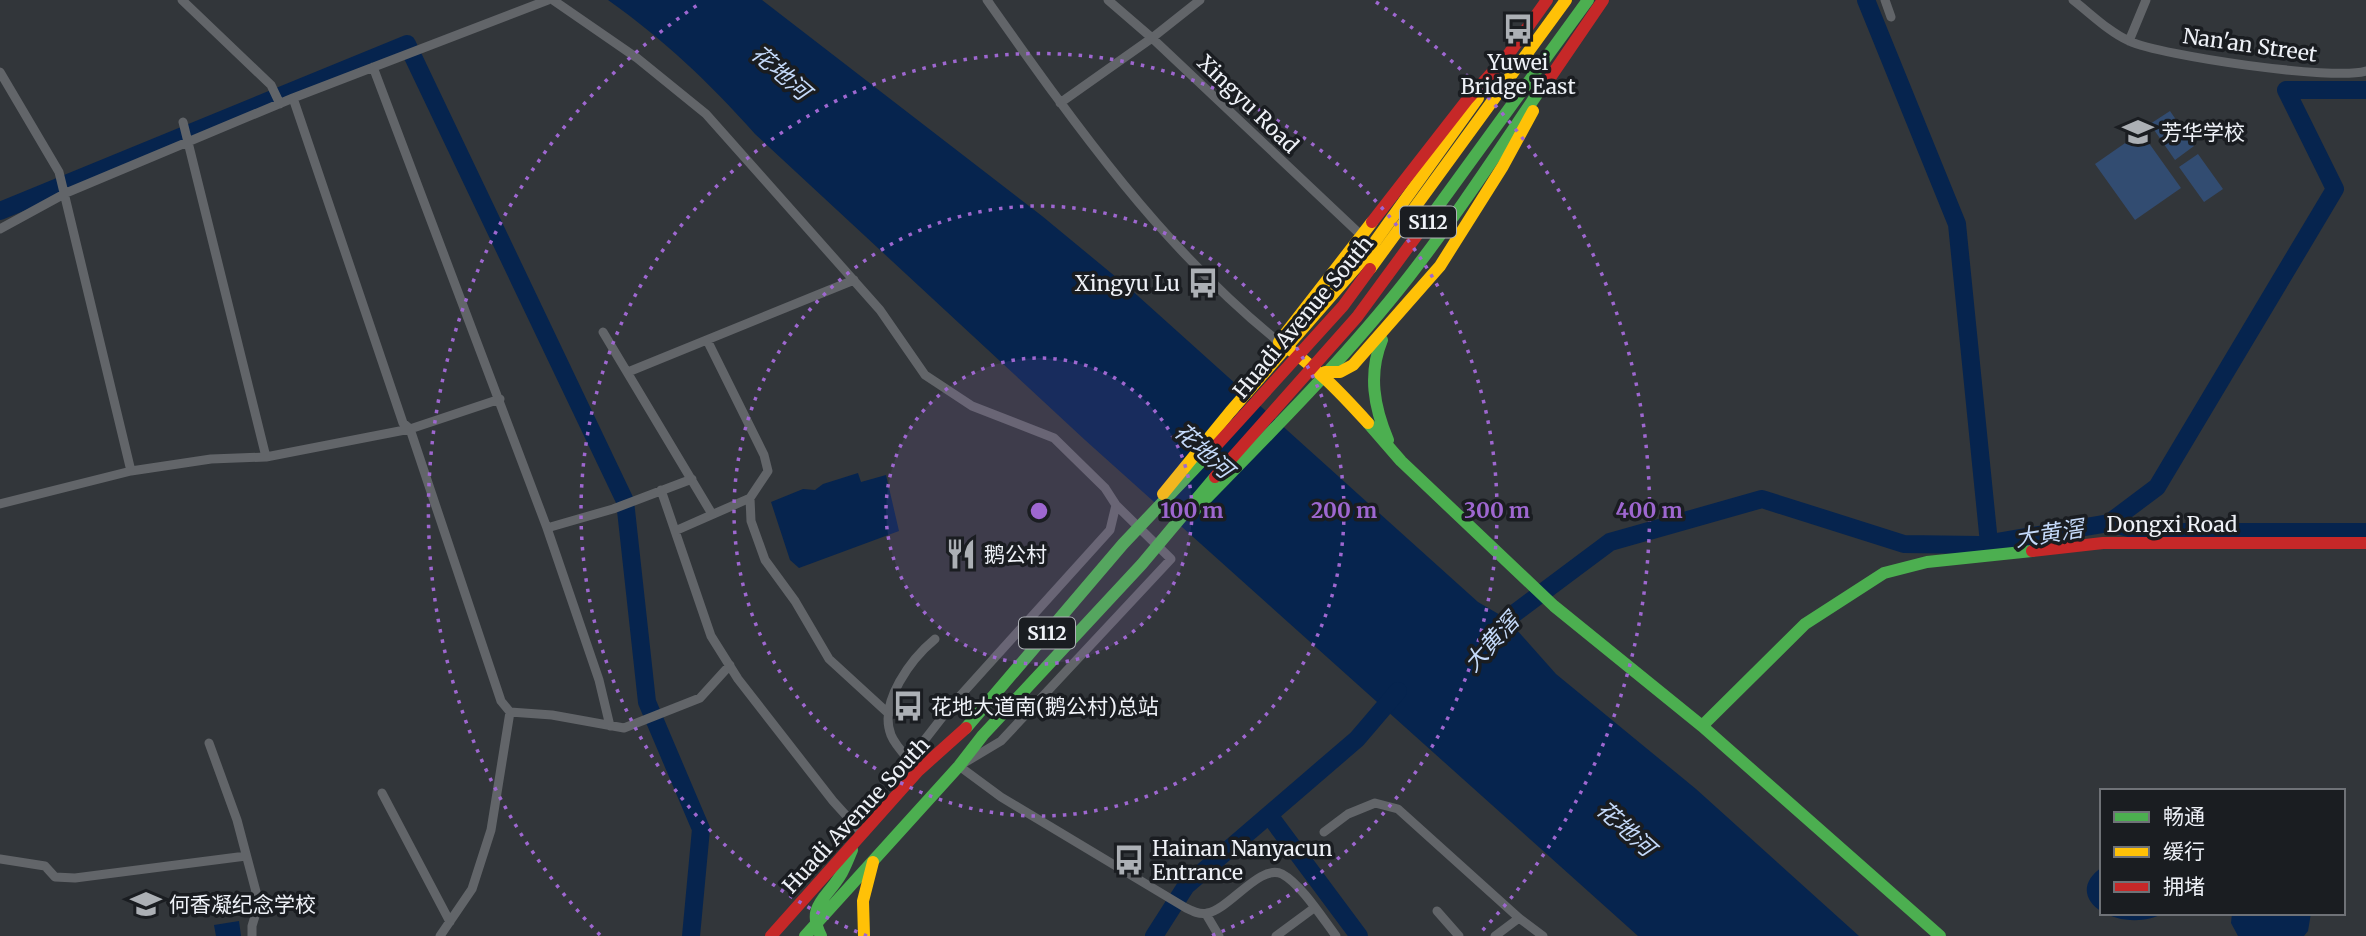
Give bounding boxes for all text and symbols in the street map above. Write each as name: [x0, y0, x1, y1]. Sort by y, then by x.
bus stop icon: Yuwei Bridge East: [1501, 12, 1535, 46]
street label: Nan'an Street: [2181, 22, 2319, 68]
water label: 花地河: [745, 38, 820, 108]
street label: Xingyu Road: [1192, 49, 1304, 159]
place label: Yuwei Bridge East: [1460, 49, 1576, 100]
school or university icon: 芳华学校: [2121, 115, 2155, 149]
place label: 芳华学校: [2161, 119, 2245, 146]
road number: S112: [1400, 206, 1456, 238]
street label: Huadi Avenue South: [1227, 230, 1379, 404]
bus stop icon: Xingyu Lu: [1186, 266, 1220, 300]
place label: Xingyu Lu: [1075, 270, 1180, 297]
water label: 花地河: [1169, 416, 1242, 487]
text: 100 m: [1161, 497, 1223, 524]
text: 200 m: [1311, 497, 1377, 524]
text: 300 m: [1464, 497, 1530, 524]
text: 400 m: [1615, 497, 1683, 524]
centre of rings: [1027, 499, 1051, 523]
street label: Dongxi Road: [2107, 511, 2238, 538]
water label: 大黄滘: [2013, 513, 2088, 553]
restaurant icon: 鹅公村: [944, 537, 978, 571]
place label: 鹅公村: [984, 541, 1047, 568]
water label: 大黄滘: [1457, 604, 1527, 677]
road number: S112: [1019, 618, 1075, 648]
bus stop icon: 花地大道南(鹅公村)总站: [891, 689, 925, 723]
place label: 花地大道南(鹅公村)总站: [931, 693, 1159, 720]
street label: Huadi Avenue South: [777, 731, 935, 899]
legend: [2100, 789, 2345, 915]
water label: 花地河: [1591, 794, 1664, 865]
text: 畅通: [2163, 803, 2205, 830]
place label: Hainan Nanyacun Entrance: [1152, 835, 1333, 886]
text: 缓行: [2163, 838, 2205, 865]
bus stop icon: Hainan Nanyacun Entrance: [1112, 843, 1146, 877]
text: 拥堵: [2163, 873, 2205, 900]
school or university icon: 何香凝纪念学校: [129, 887, 163, 921]
place label: 何香凝纪念学校: [169, 891, 316, 918]

